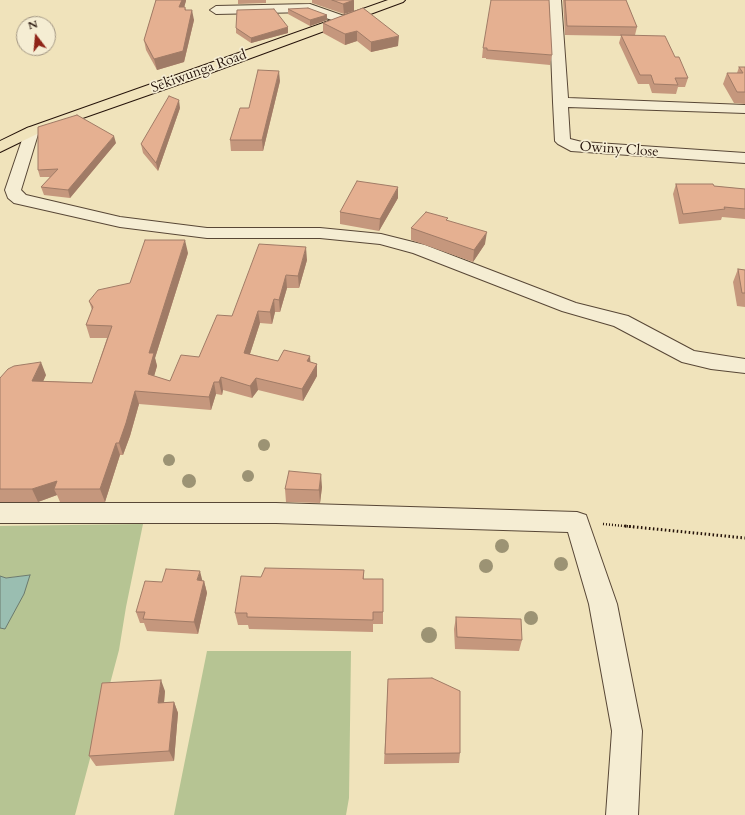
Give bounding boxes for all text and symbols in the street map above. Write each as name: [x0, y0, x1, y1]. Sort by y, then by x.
north arrow: [16, 16, 56, 56]
text: N: [26, 16, 39, 33]
street label: Sekiwunga Road: [149, 47, 249, 97]
street label: Owiny Close: [579, 139, 659, 161]

